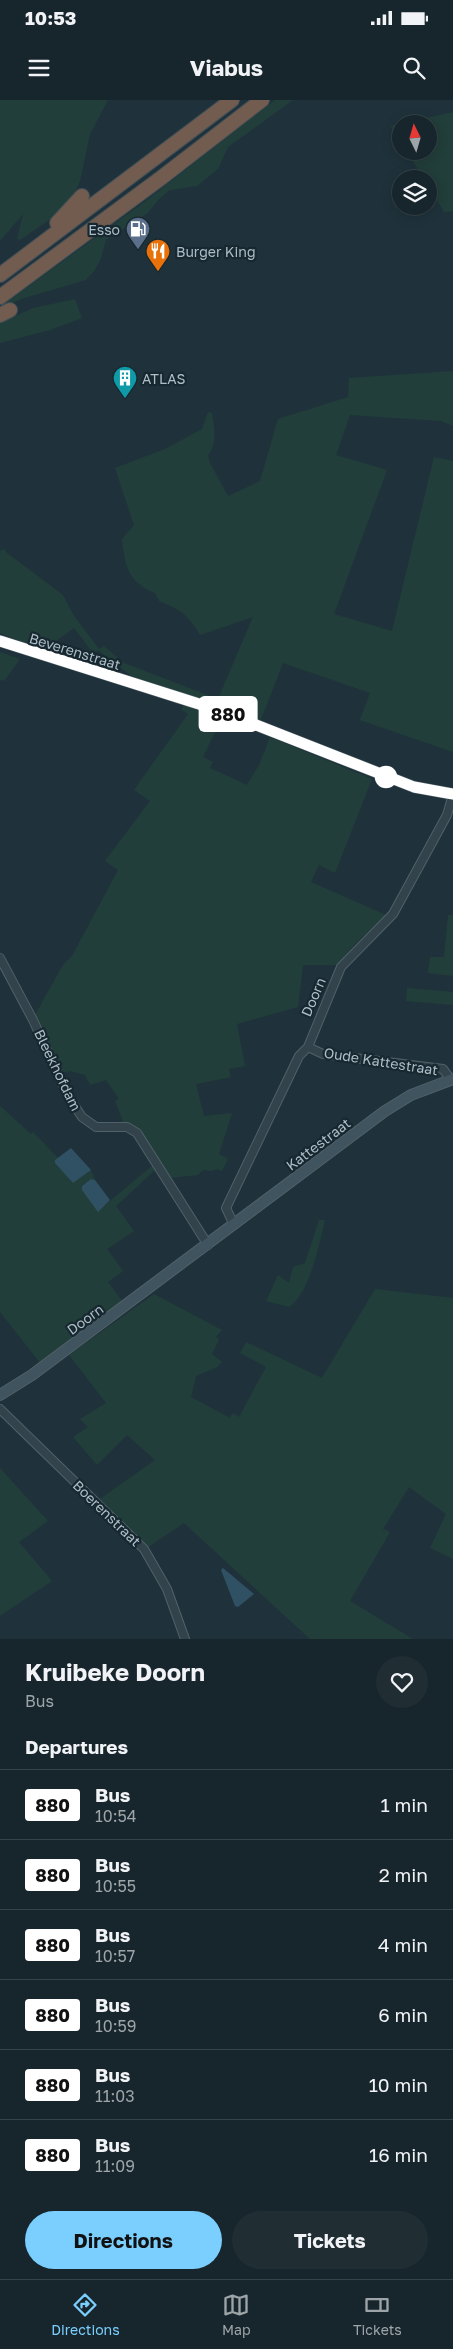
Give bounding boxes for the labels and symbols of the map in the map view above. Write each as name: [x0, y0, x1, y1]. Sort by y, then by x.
north arrow: [392, 115, 438, 160]
fuel station icon: Esso: [125, 216, 151, 250]
place label: Esso: [88, 221, 120, 238]
restaurant icon: Burger King: [145, 238, 171, 272]
place label: Burger King: [176, 243, 256, 260]
building icon: ATLAS: [112, 365, 138, 399]
place label: ATLAS: [142, 370, 186, 387]
street label: Beverenstraat: [27, 629, 123, 673]
line badge: 880: [199, 698, 257, 730]
unlabelled marker: [375, 766, 397, 788]
street label: Doorn: [297, 975, 329, 1019]
street label: Bleekhofdam: [31, 1026, 85, 1114]
street label: Oude Kattestraat: [323, 1044, 439, 1078]
street label: Kattestraat: [282, 1114, 354, 1174]
street label: Doorn: [64, 1300, 106, 1338]
street label: Boerenstraat: [70, 1476, 144, 1550]

